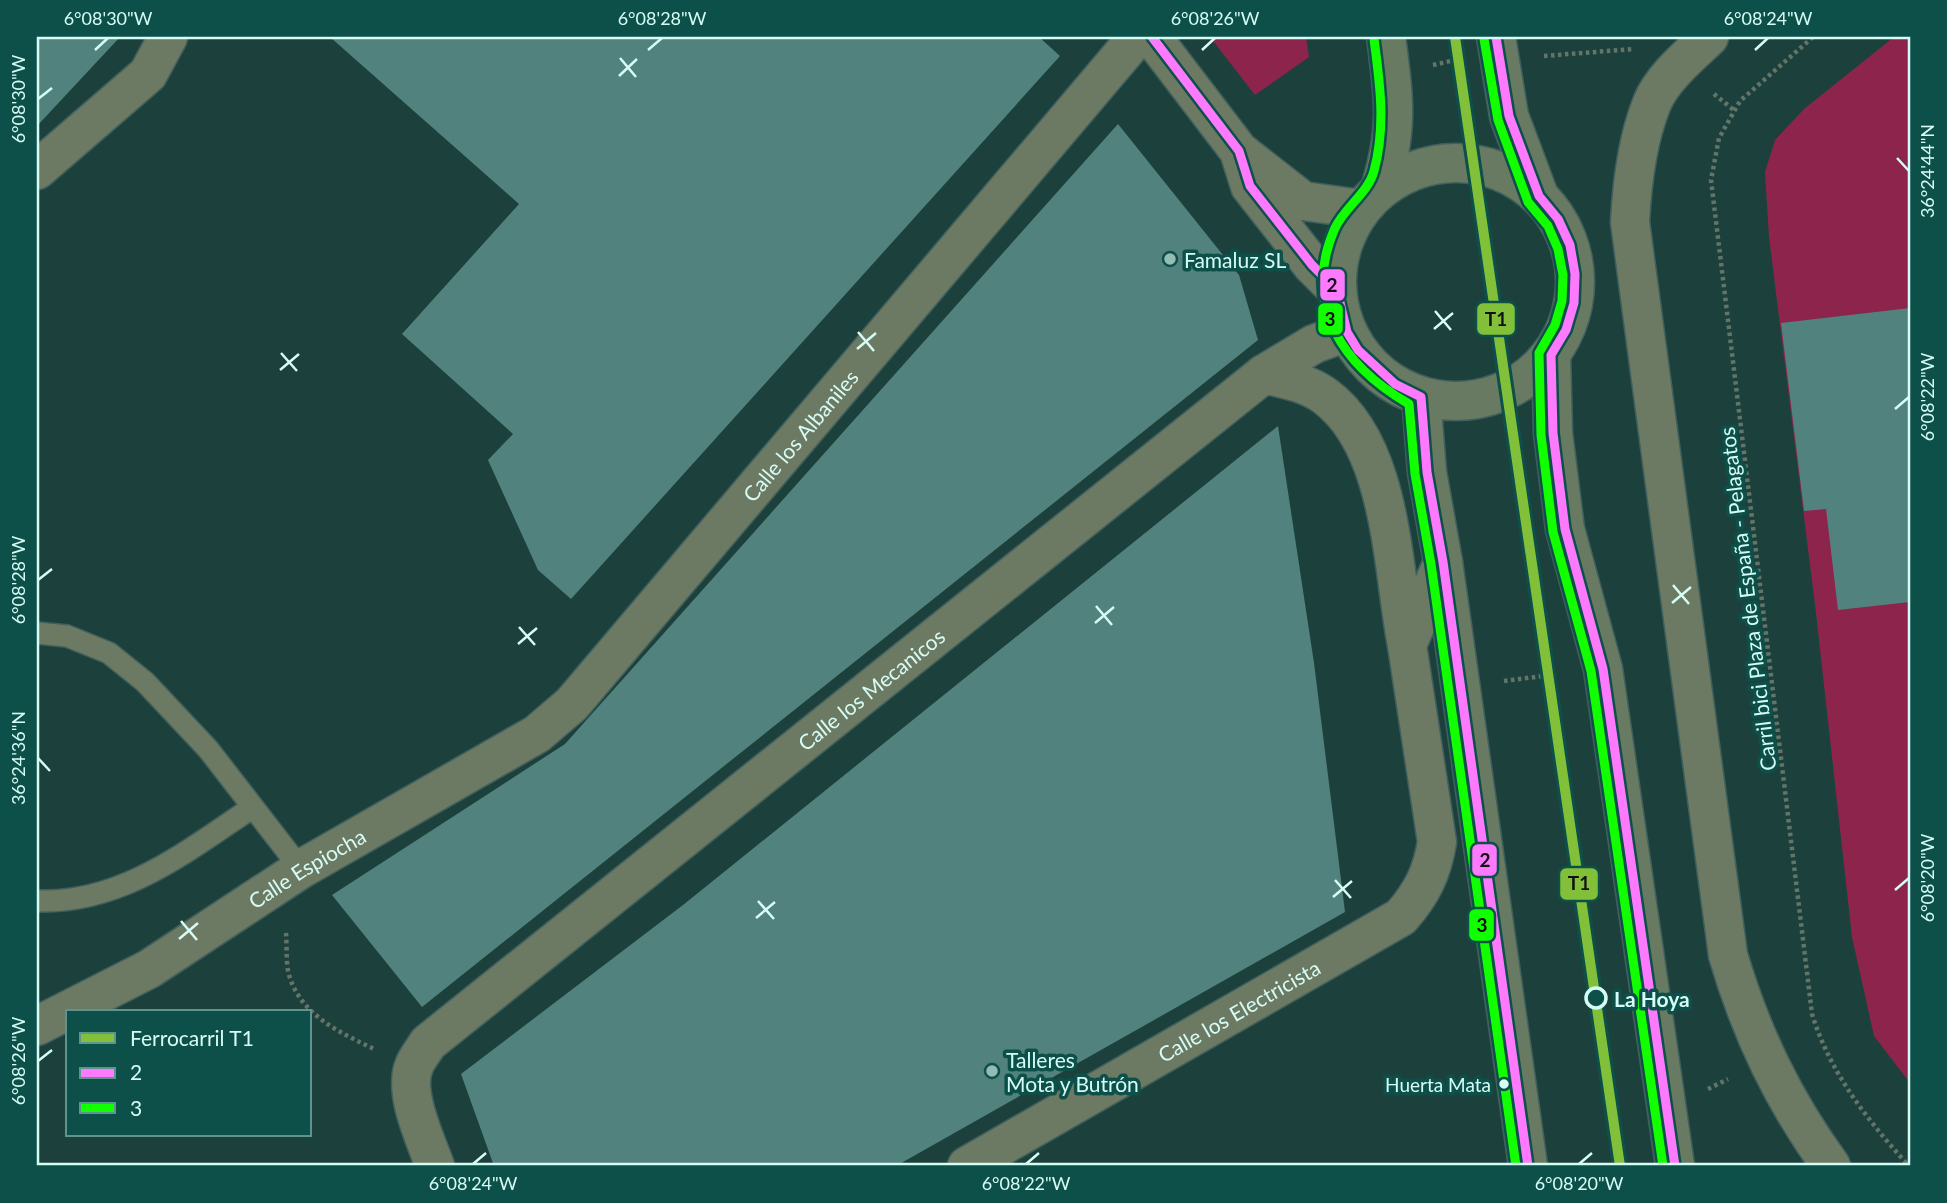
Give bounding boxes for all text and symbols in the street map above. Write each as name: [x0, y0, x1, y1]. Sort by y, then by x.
text: 6°08'30"W: [64, 7, 153, 29]
text: 6°08'28"W: [618, 7, 707, 29]
text: 6°08'26"W: [1171, 7, 1260, 29]
text: 6°08'24"W: [1724, 7, 1813, 29]
text: 6°08'30"W: [7, 54, 29, 143]
text: 36°24'44"N: [1916, 124, 1938, 218]
place label: Famaluz SL: [1184, 247, 1286, 272]
marker: Famaluz SL: [1162, 251, 1178, 267]
line badge: 2: [1319, 268, 1346, 302]
text: 2: [1326, 273, 1338, 296]
line badge: 3: [1317, 302, 1344, 336]
line badge: T1: [1476, 302, 1516, 336]
text: 3: [1324, 307, 1336, 330]
text: T1: [1485, 307, 1507, 330]
text: 6°08'22"W: [1916, 352, 1938, 441]
street label: Calle los Albaniles: [737, 364, 863, 506]
street label: Carril bici Plaza de España - Pelagatos: [1714, 426, 1780, 772]
text: 6°08'28"W: [7, 535, 29, 624]
street label: Calle los Mecanicos: [792, 623, 949, 755]
text: 36°24'36"N: [7, 711, 29, 805]
street label: Calle Espiocha: [243, 822, 370, 913]
text: 6°08'20"W: [1916, 833, 1938, 922]
line badge: 2: [1471, 843, 1498, 877]
text: 2: [1479, 848, 1491, 871]
line badge: T1: [1559, 867, 1599, 901]
text: T1: [1568, 871, 1590, 894]
line badge: 3: [1468, 908, 1495, 942]
text: 3: [1476, 913, 1488, 936]
street label: Calle los Electricista: [1153, 954, 1324, 1067]
place label: La Hoya: [1614, 986, 1690, 1011]
marker: La Hoya: [1585, 987, 1607, 1009]
legend: [66, 1010, 312, 1136]
text: 6°08'26"W: [7, 1016, 29, 1105]
text: Ferrocarril T1: [130, 1025, 254, 1050]
place label: Talleres Mota y Butrón: [1006, 1047, 1139, 1096]
text: 2: [130, 1059, 142, 1084]
marker: Talleres Mota y Butrón: [984, 1063, 1000, 1079]
place label: Huerta Mata: [1385, 1073, 1491, 1096]
marker: Huerta Mata: [1497, 1077, 1511, 1091]
text: 3: [130, 1095, 142, 1120]
text: 6°08'24"W: [429, 1172, 518, 1194]
text: 6°08'22"W: [982, 1172, 1071, 1194]
text: 6°08'20"W: [1535, 1172, 1624, 1194]

